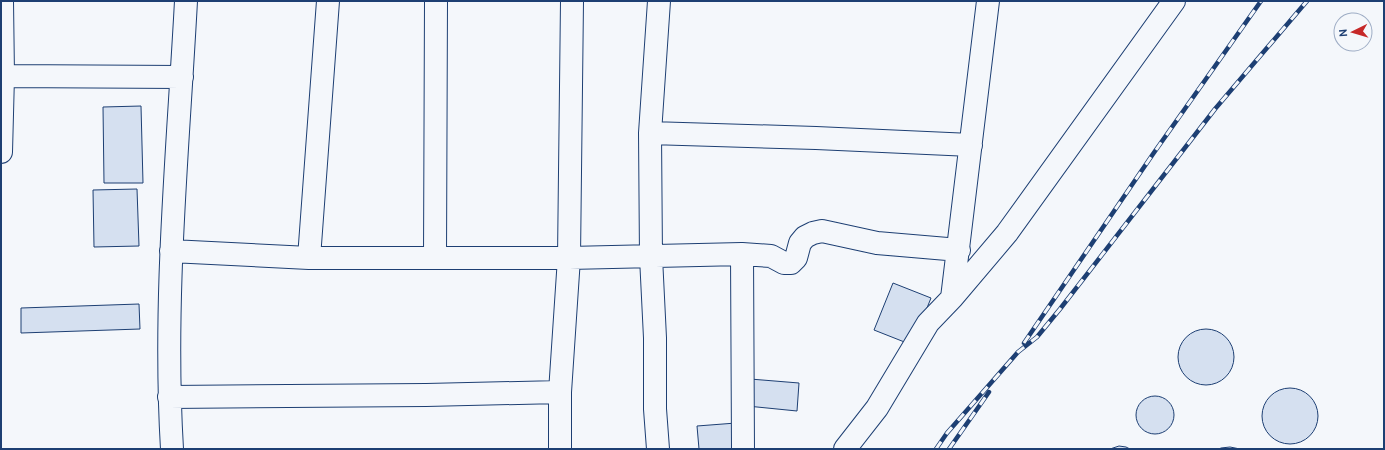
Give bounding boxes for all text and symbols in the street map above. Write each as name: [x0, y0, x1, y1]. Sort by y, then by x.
north arrow: [1333, 12, 1373, 52]
text: N: [1336, 28, 1350, 37]

